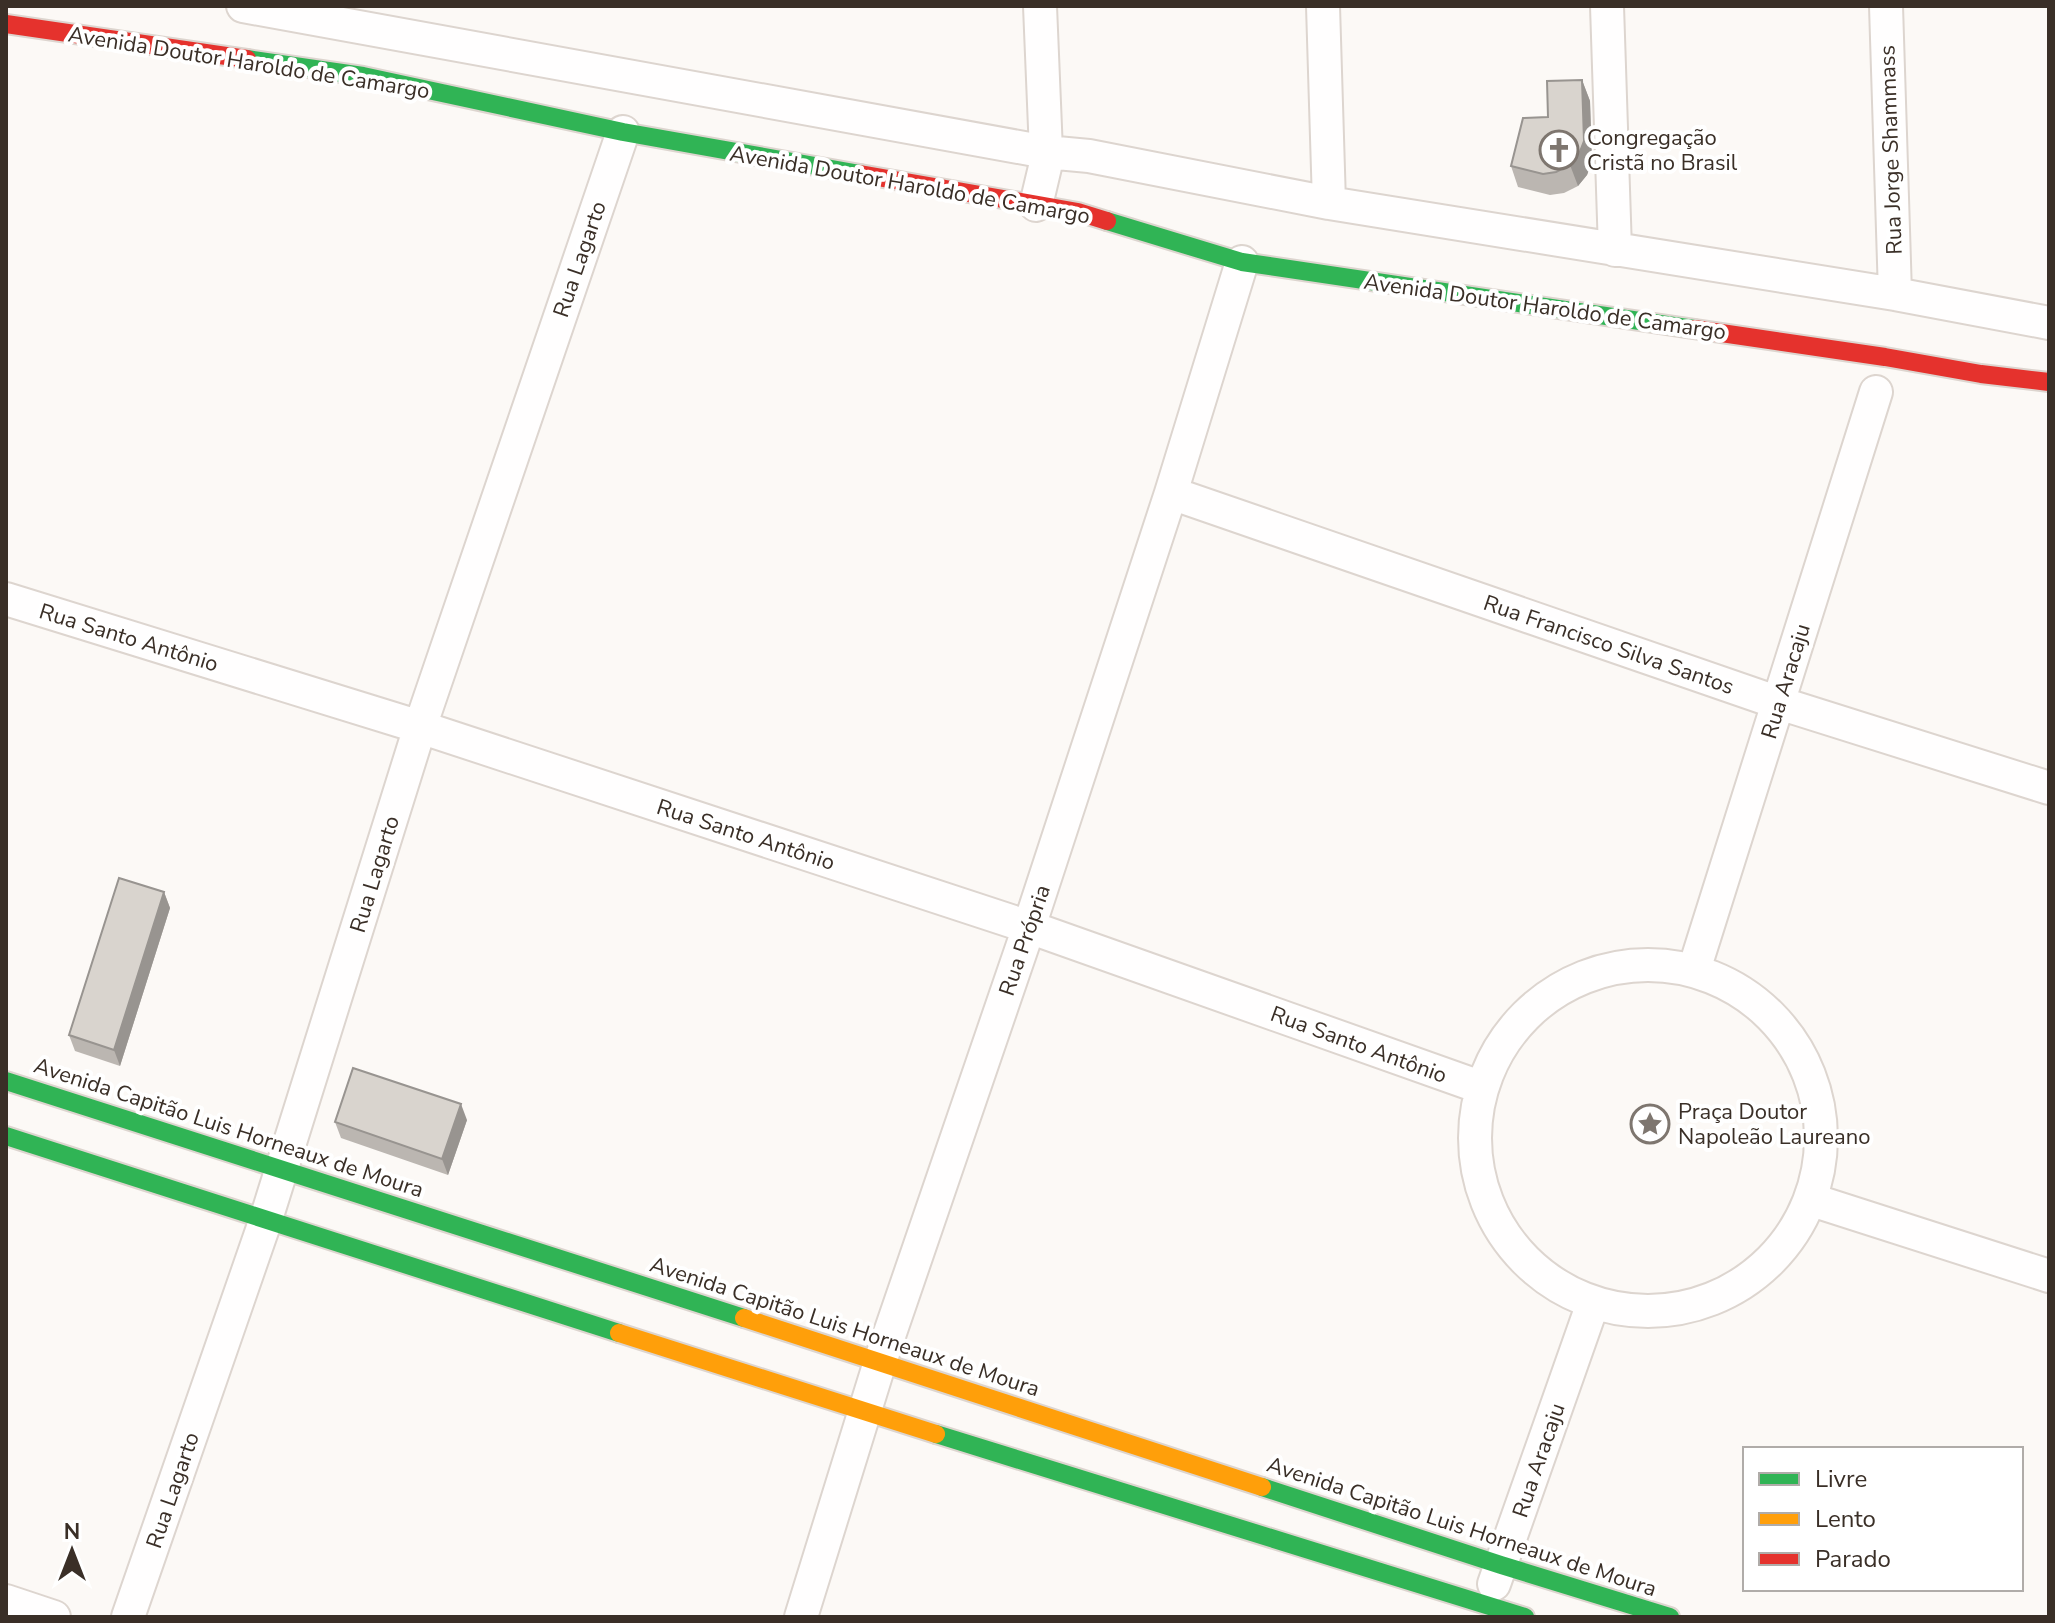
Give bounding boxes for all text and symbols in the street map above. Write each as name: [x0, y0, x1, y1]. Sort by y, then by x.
street label: Avenida Doutor Haroldo de Camargo: [66, 20, 432, 106]
street label: Rua Jorge Shammass: [1872, 45, 1910, 255]
place label: Congregação Cristã no Brasil: [1587, 123, 1738, 178]
church icon: Congregação Cristã no Brasil: [1538, 129, 1580, 171]
street label: Avenida Doutor Haroldo de Camargo: [727, 138, 1092, 231]
street label: Rua Lagarto: [546, 197, 614, 321]
street label: Avenida Doutor Haroldo de Camargo: [1362, 267, 1728, 347]
street label: Rua Francisco Silva Santos: [1479, 588, 1738, 702]
street label: Rua Santo Antônio: [36, 596, 222, 679]
street label: Rua Aracaju: [1754, 620, 1818, 743]
street label: Rua Santo Antônio: [653, 792, 839, 878]
street label: Rua Lagarto: [343, 812, 407, 936]
street label: Rua Própria: [992, 881, 1058, 1000]
street label: Rua Santo Antônio: [1266, 999, 1451, 1091]
street label: Avenida Capitão Luis Horneaux de Moura: [30, 1051, 427, 1205]
place label: Praça Doutor Napoleão Laureano: [1678, 1097, 1870, 1152]
place icon: Praça Doutor Napoleão Laureano: [1629, 1103, 1671, 1145]
street label: Avenida Capitão Luis Horneaux de Moura: [646, 1250, 1043, 1404]
street label: Rua Aracaju: [1505, 1399, 1573, 1522]
street label: Rua Lagarto: [139, 1428, 207, 1552]
legend: [1743, 1447, 2023, 1591]
street label: Avenida Capitão Luis Horneaux de Moura: [1263, 1450, 1660, 1604]
text: Livre: [1815, 1463, 1867, 1495]
text: Lento: [1815, 1503, 1876, 1535]
north arrow: [32, 1511, 112, 1591]
text: N: [64, 1517, 80, 1547]
text: Parado: [1815, 1543, 1891, 1575]

